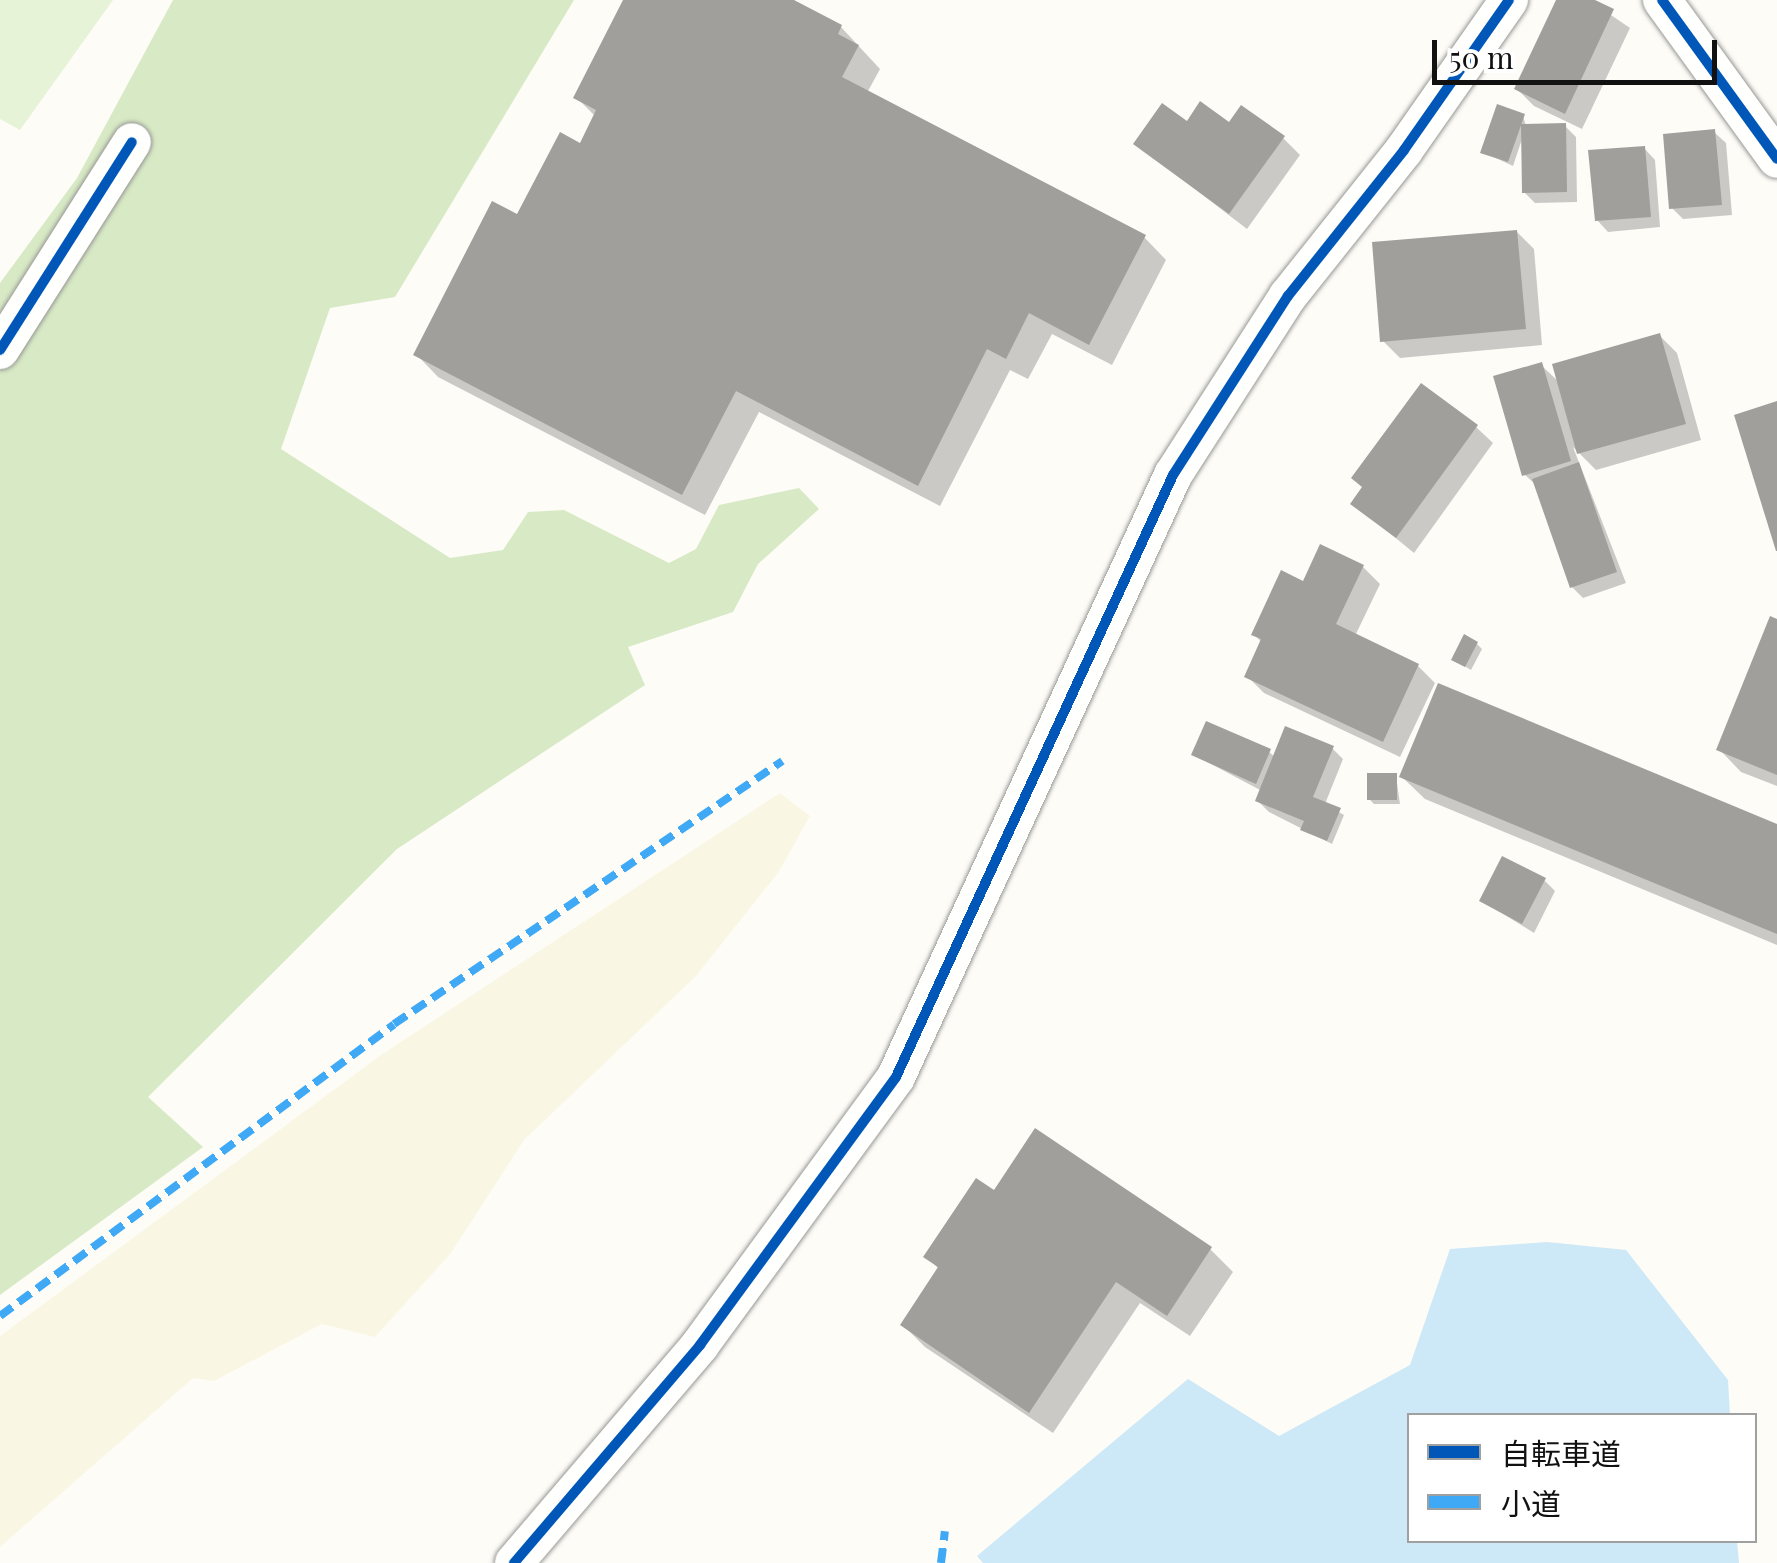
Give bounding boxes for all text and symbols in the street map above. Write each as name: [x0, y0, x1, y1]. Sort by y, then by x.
scale bar: [1437, 20, 1722, 82]
text: 50 m: [1449, 37, 1514, 77]
legend: [1407, 1413, 1757, 1543]
text: 自転車道: [1501, 1433, 1621, 1473]
text: 小道: [1501, 1483, 1561, 1523]

